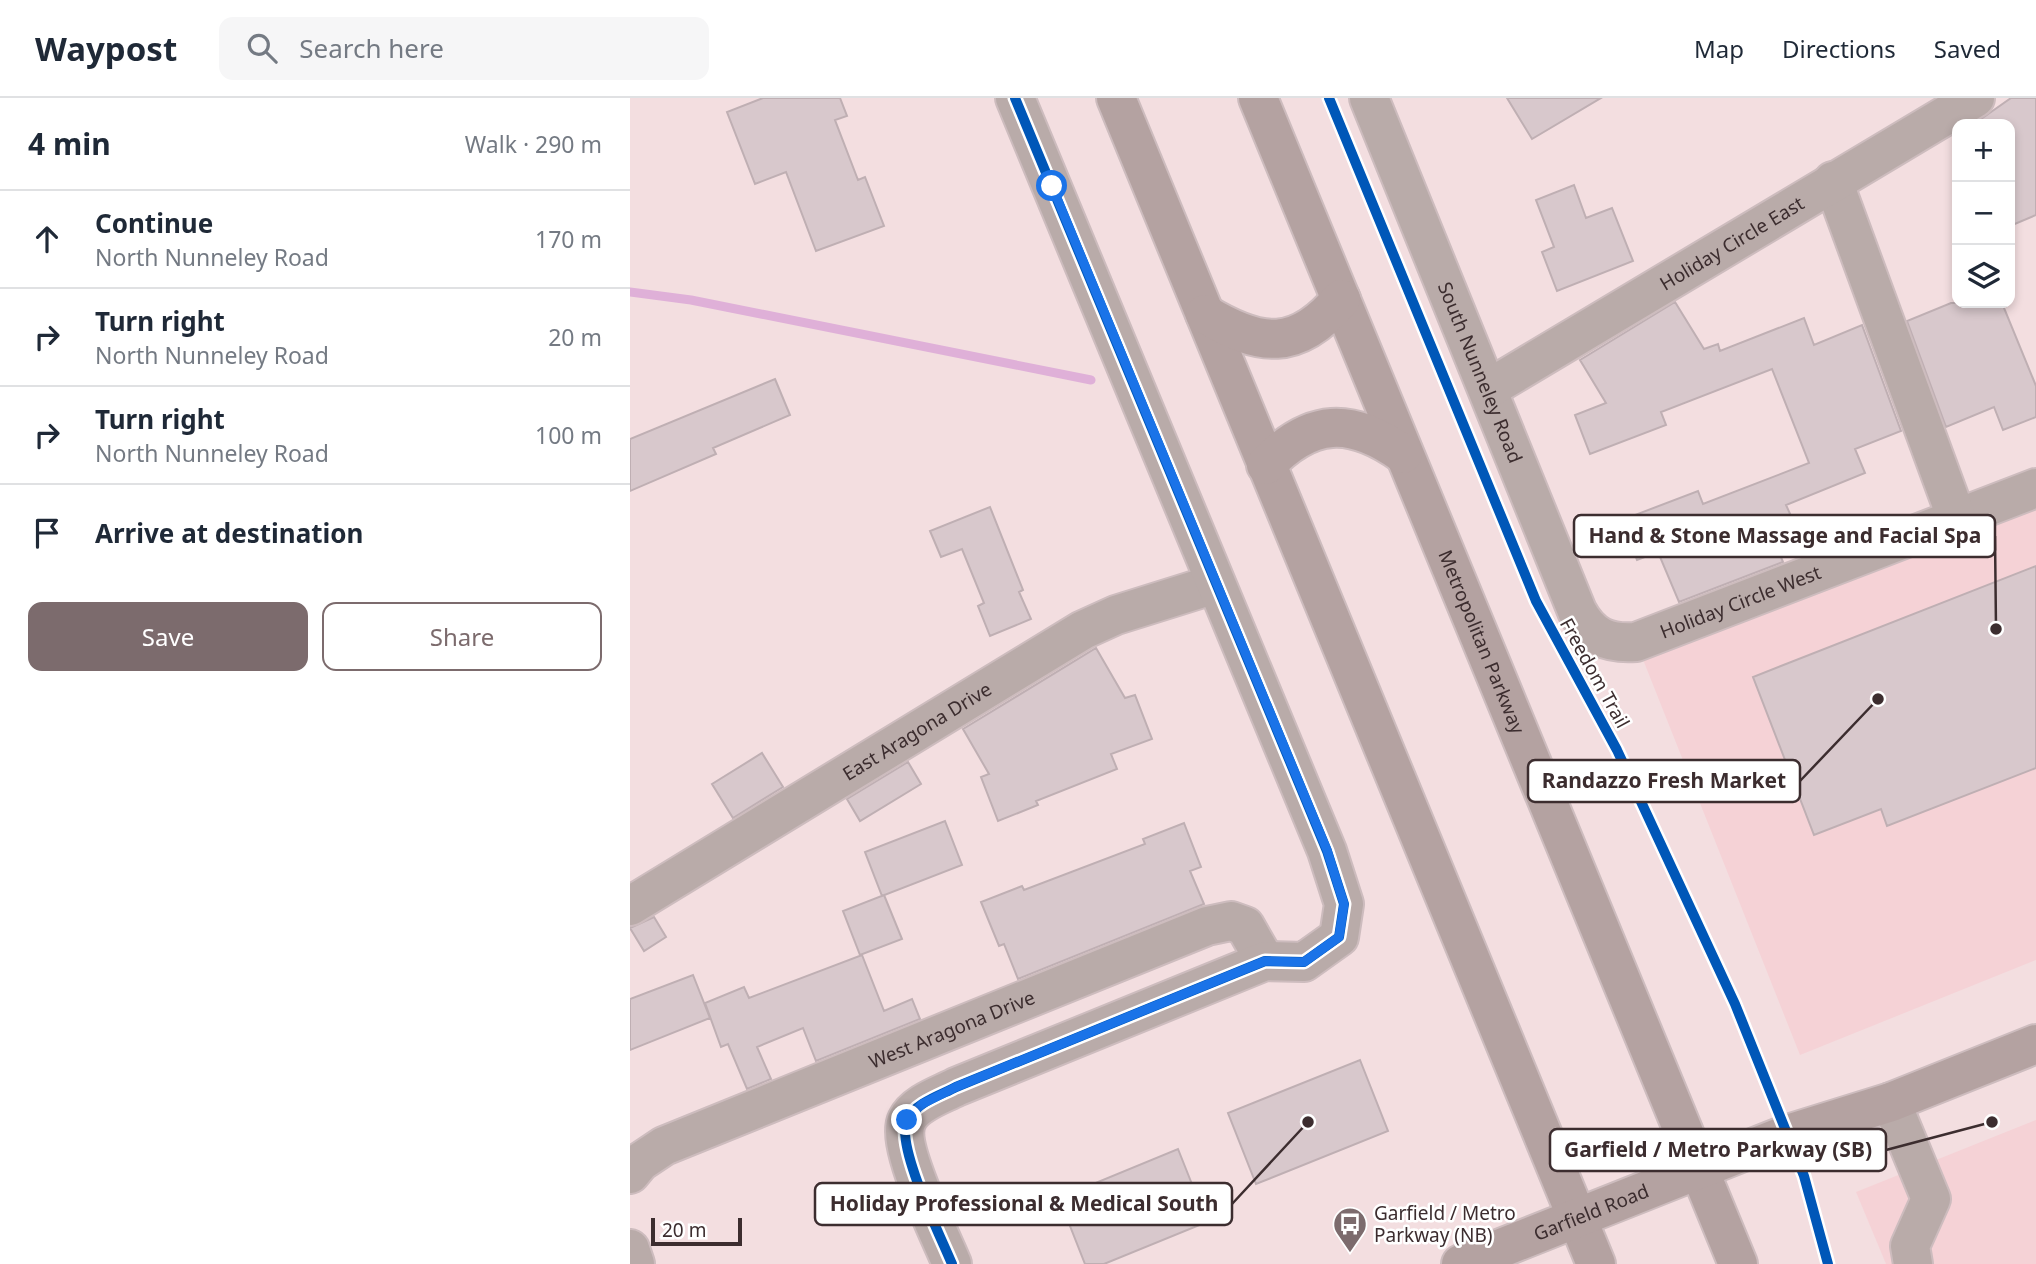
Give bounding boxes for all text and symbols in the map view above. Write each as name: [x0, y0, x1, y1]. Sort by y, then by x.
search box: [219, 17, 709, 80]
text: Waypost: [35, 26, 177, 71]
icon: search: [243, 29, 281, 67]
text: Search here: [299, 30, 444, 66]
text: Map: [1694, 32, 1744, 65]
text: Directions: [1782, 32, 1896, 65]
text: Saved: [1934, 32, 2001, 65]
map controls: [1952, 119, 2015, 308]
button: +: [1952, 119, 2015, 182]
text: 4 min: [28, 123, 111, 164]
text: Walk · 290 m: [465, 128, 602, 160]
route start: [1036, 170, 1067, 201]
button: −: [1952, 182, 2015, 245]
street label: Holiday Circle East: [1655, 190, 1809, 296]
text: Continue: [95, 205, 213, 241]
icon: ahead: [28, 220, 66, 258]
text: 170 m: [535, 223, 602, 255]
text: North Nunneley Road: [95, 241, 329, 273]
button: layers: [1952, 245, 2015, 308]
street label: South Nunneley Road: [1432, 278, 1529, 467]
text: Turn right: [95, 303, 225, 339]
icon: right: [28, 318, 66, 356]
text: 20 m: [548, 321, 602, 353]
text: North Nunneley Road: [95, 339, 329, 371]
text: Turn right: [95, 401, 225, 437]
icon: right: [28, 416, 66, 454]
text: 100 m: [535, 419, 602, 451]
text: North Nunneley Road: [95, 437, 329, 469]
icon: arrive: [28, 514, 66, 552]
text: Arrive at destination: [95, 515, 364, 551]
callout: Hand & Stone Massage and Facial Spa: [1574, 515, 1995, 557]
text: Hand & Stone Massage and Facial Spa: [1589, 521, 1981, 549]
street label: Metropolitan Parkway: [1432, 546, 1531, 738]
street label: Holiday Circle West: [1656, 559, 1825, 645]
button: Save: [28, 602, 308, 671]
button: Share: [322, 602, 602, 671]
street label: Freedom Trail: [1554, 613, 1636, 733]
street label: East Aragona Drive: [838, 676, 996, 787]
callout: Randazzo Fresh Market: [1528, 760, 1800, 802]
text: Randazzo Fresh Market: [1542, 766, 1786, 794]
street label: West Aragona Drive: [865, 984, 1039, 1075]
route end: [891, 1104, 922, 1135]
callout: Garfield / Metro Parkway (SB): [1550, 1129, 1886, 1171]
text: Garfield / Metro Parkway (SB): [1564, 1135, 1872, 1163]
street label: Garfield Road: [1530, 1178, 1652, 1247]
callout: Holiday Professional & Medical South: [815, 1183, 1232, 1225]
text: Holiday Professional & Medical South: [830, 1189, 1218, 1217]
place label: Garfield / Metro Parkway (NB): [1374, 1200, 1516, 1248]
bus stop icon: Garfield / Metro Parkway (NB): [1331, 1205, 1369, 1254]
scale bar: [651, 1215, 742, 1247]
text: 20 m: [662, 1217, 706, 1243]

